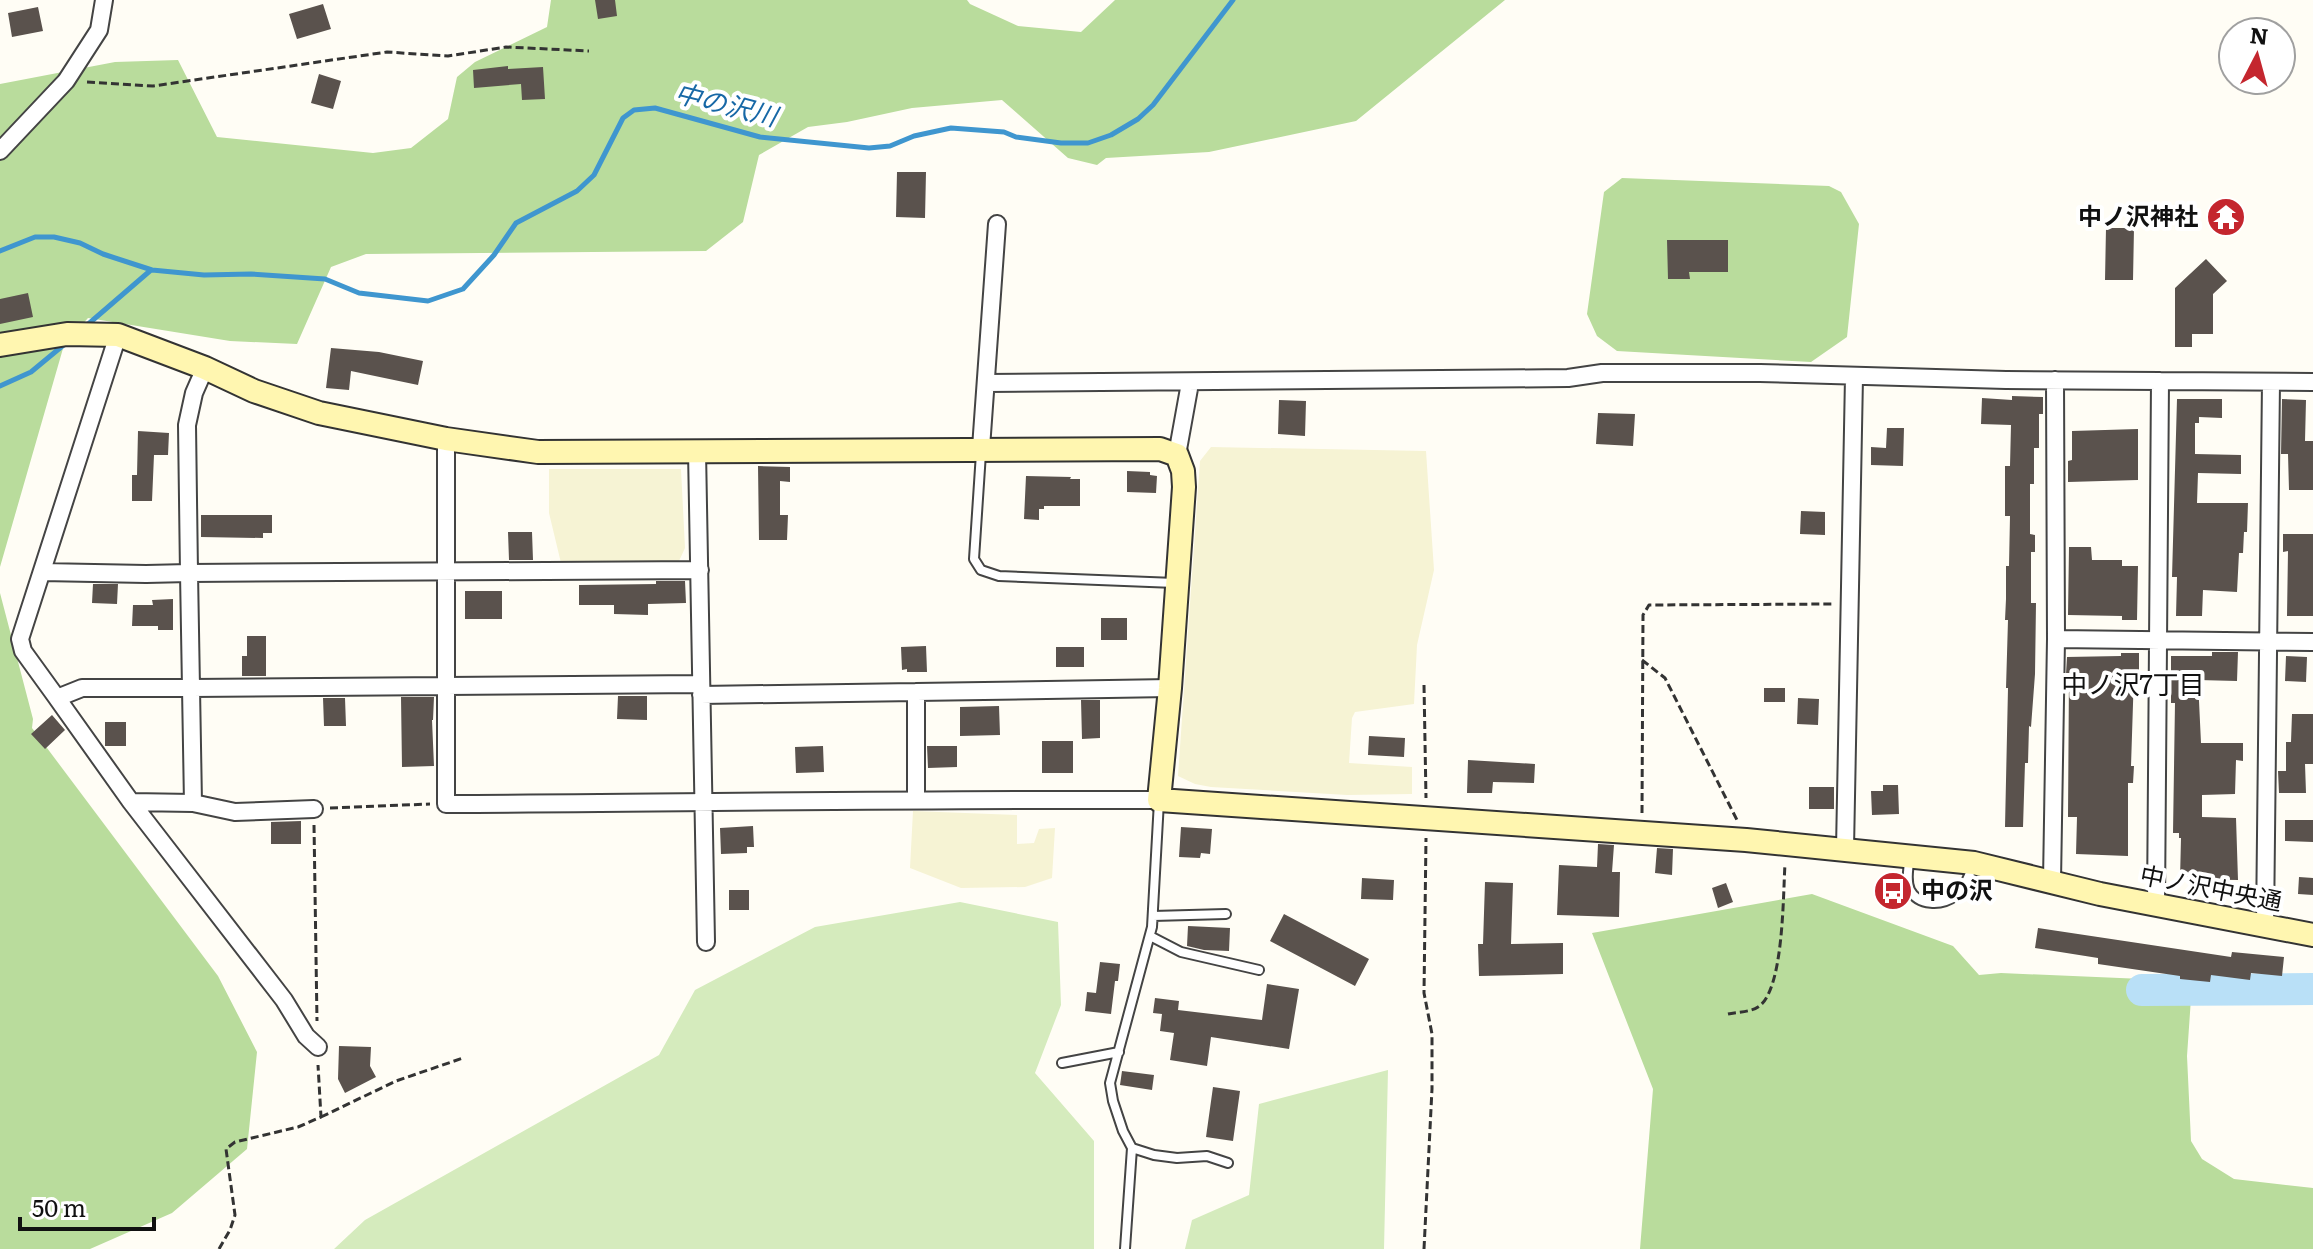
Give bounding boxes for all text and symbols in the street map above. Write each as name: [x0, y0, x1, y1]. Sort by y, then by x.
north arrow: [2217, 16, 2297, 96]
text: N: [2248, 17, 2270, 52]
water label: 中の沢川: [671, 71, 785, 135]
temple icon: 中ノ沢神社: [2205, 196, 2247, 238]
place label: 中ノ沢神社: [2078, 197, 2198, 232]
district label: 中ノ沢7丁目: [2061, 663, 2205, 702]
street label: 中ノ沢中央通: [2137, 856, 2285, 917]
bus stop icon: 中の沢: [1872, 870, 1914, 912]
place label: 中の沢: [1921, 871, 1993, 906]
scale bar: [20, 1181, 154, 1231]
text: 50 m: [32, 1189, 86, 1224]

